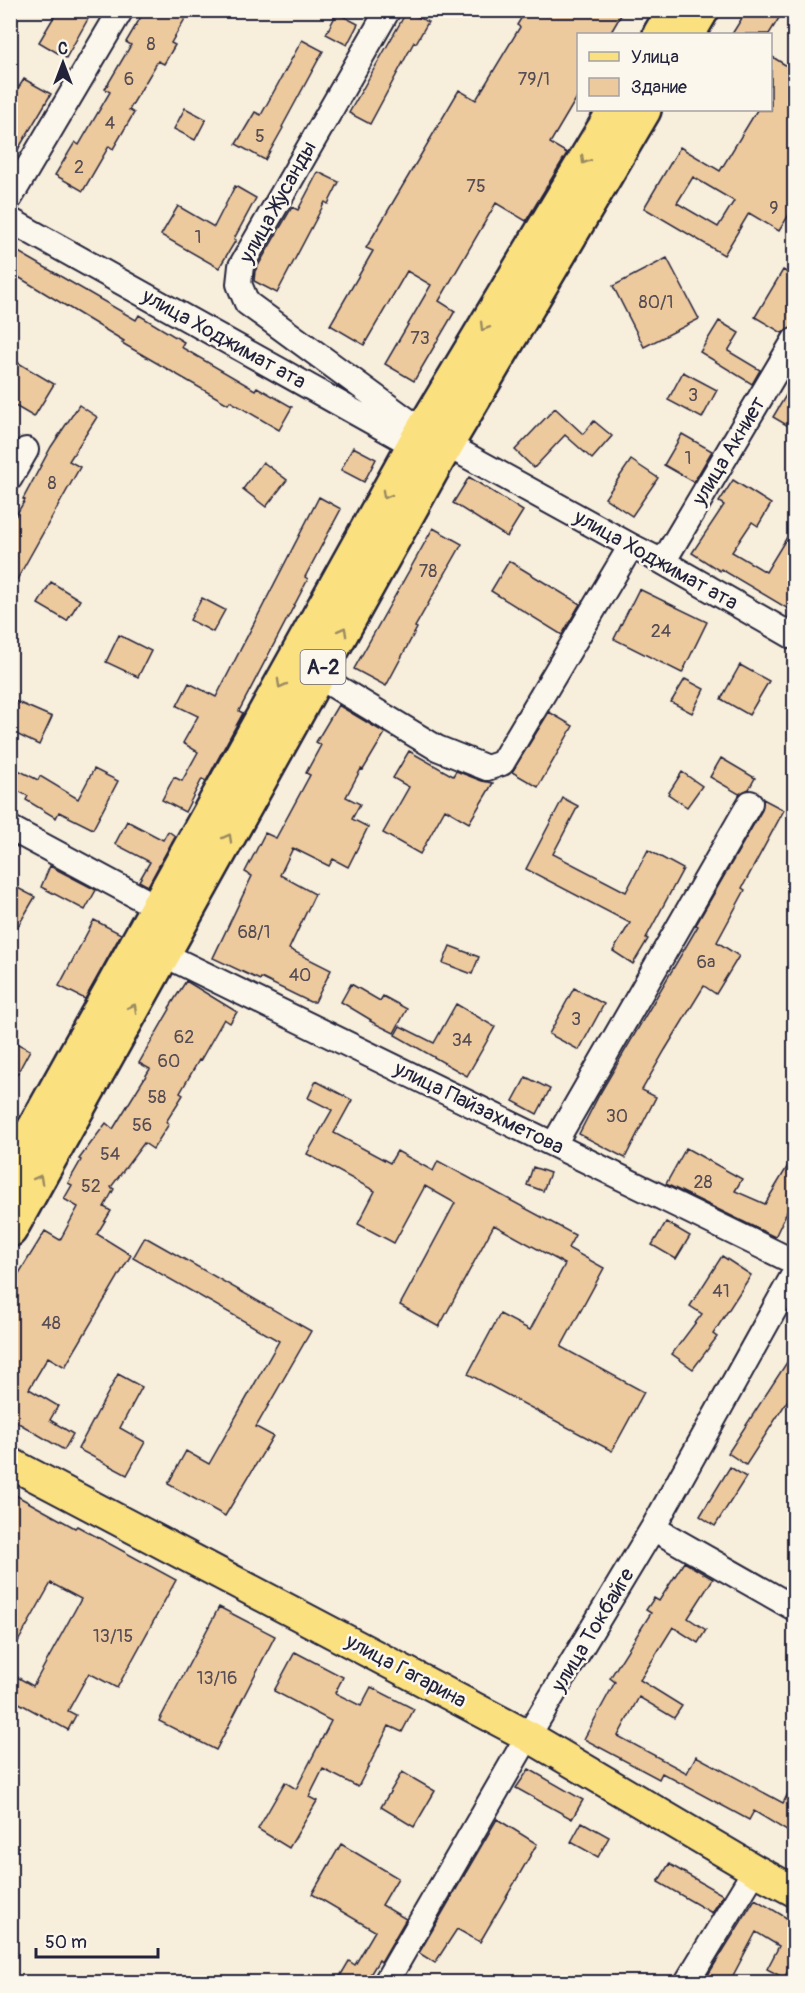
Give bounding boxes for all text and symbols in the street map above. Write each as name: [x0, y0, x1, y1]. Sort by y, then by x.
north arrow: [33, 33, 93, 93]
house number: 8: [146, 33, 156, 56]
legend: [577, 33, 772, 111]
text: С: [58, 39, 68, 59]
text: Улица: [631, 46, 679, 69]
house number: 6: [124, 68, 134, 91]
house number: 79/1: [518, 68, 550, 91]
text: Здание: [631, 76, 687, 99]
house number: 4: [105, 112, 116, 135]
house number: 5: [255, 125, 265, 148]
street label: улица Жусанды: [233, 136, 323, 269]
one-way arrow: [580, 154, 592, 164]
house number: 2: [74, 156, 84, 179]
house number: 75: [466, 175, 486, 198]
house number: 9: [769, 197, 779, 220]
house number: 1: [194, 226, 202, 249]
street label: улица Ходжимат ата: [136, 282, 311, 395]
house number: 80/1: [639, 291, 673, 314]
one-way arrow: [480, 321, 492, 331]
house number: 73: [410, 327, 430, 350]
house number: 3: [688, 384, 698, 407]
street label: улица Акниет: [685, 391, 772, 511]
house number: 1: [684, 447, 692, 470]
house number: 8: [47, 472, 57, 495]
one-way arrow: [382, 489, 393, 499]
street label: улица Ходжимат ата: [568, 503, 743, 616]
house number: 78: [419, 560, 437, 583]
house number: 24: [651, 620, 672, 643]
one-way arrow: [336, 627, 347, 637]
road number: A-2: [300, 650, 346, 684]
one-way arrow: [277, 678, 288, 688]
one-way arrow: [221, 834, 232, 844]
house number: 68/1: [237, 921, 271, 944]
house number: 6а: [697, 951, 715, 974]
house number: 40: [289, 964, 311, 987]
one-way arrow: [126, 1004, 138, 1015]
house number: 3: [571, 1008, 581, 1031]
house number: 62: [174, 1026, 194, 1049]
house number: 34: [452, 1029, 473, 1052]
house number: 60: [158, 1050, 180, 1073]
street label: улица Пайзахметова: [389, 1055, 568, 1161]
house number: 58: [148, 1086, 166, 1109]
house number: 30: [606, 1105, 628, 1128]
house number: 56: [132, 1114, 152, 1137]
house number: 54: [100, 1143, 121, 1166]
house number: 28: [693, 1171, 713, 1194]
one-way arrow: [32, 1175, 43, 1185]
house number: 52: [81, 1175, 101, 1198]
house number: 41: [712, 1280, 730, 1303]
house number: 48: [41, 1312, 61, 1335]
street label: улица Токбайге: [545, 1562, 641, 1698]
house number: 13/15: [93, 1625, 133, 1648]
street label: улица Гагарина: [340, 1627, 471, 1714]
house number: 13/16: [196, 1667, 238, 1690]
scale bar: [36, 1921, 158, 1959]
text: 50 m: [45, 1931, 87, 1954]

